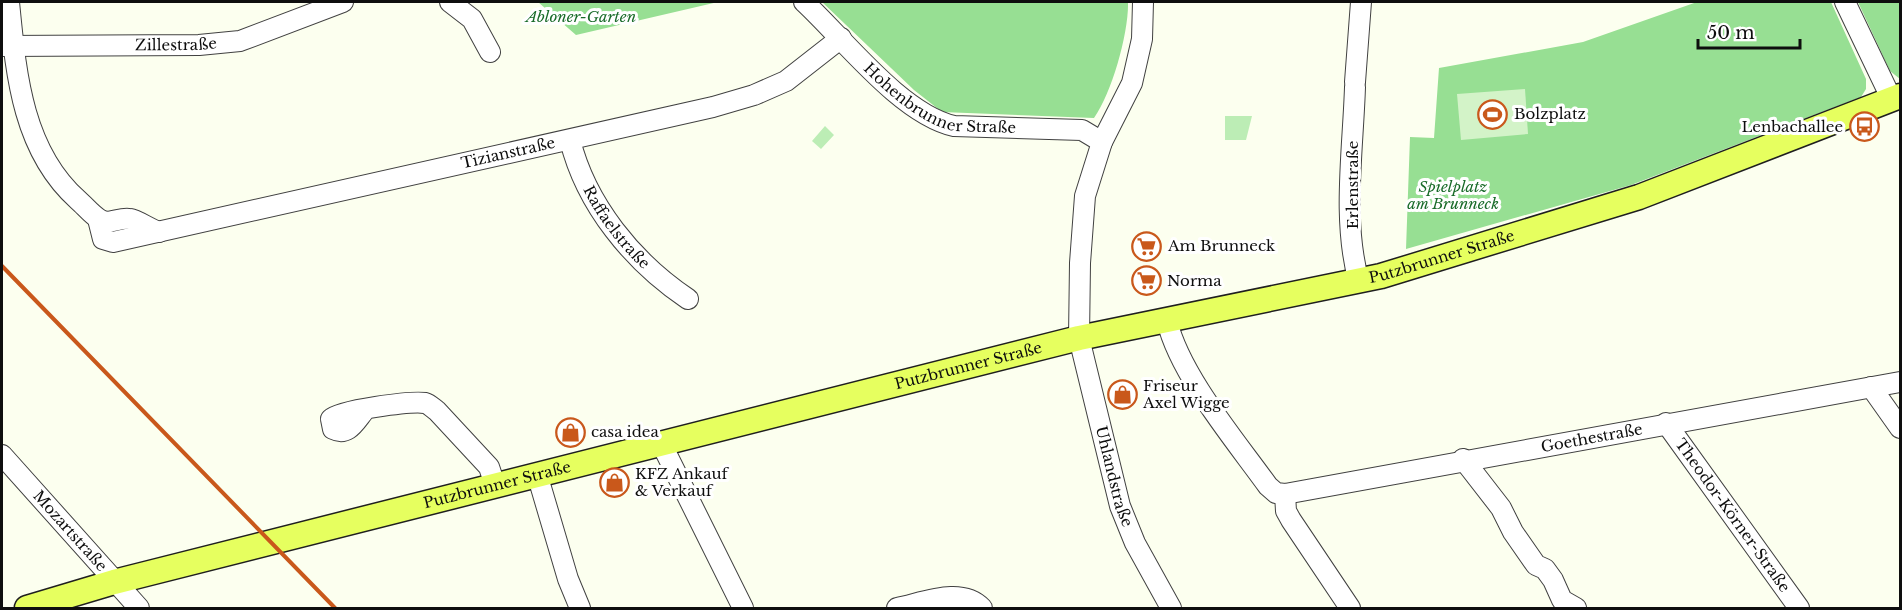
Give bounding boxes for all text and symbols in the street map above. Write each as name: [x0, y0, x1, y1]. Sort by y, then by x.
park label: Abloner-Garten: [524, 7, 636, 26]
scale bar: [1698, 12, 1800, 50]
text: 50 m: [1707, 22, 1755, 44]
street label: Zillestraße: [135, 33, 218, 54]
street label: Hohenbrunner Straße: [860, 59, 1016, 137]
sports icon: Bolzplatz: [1477, 98, 1509, 130]
place label: Bolzplatz: [1514, 104, 1586, 123]
bus stop icon: Lenbachallee: [1848, 111, 1880, 143]
place label: Lenbachallee: [1741, 117, 1843, 136]
street label: Tizianstraße: [459, 133, 557, 172]
street label: Erlenstraße: [1343, 141, 1362, 229]
park label: Spielplatz am Brunneck: [1407, 177, 1499, 213]
street label: Raffaelstraße: [579, 182, 654, 273]
street label: Putzbrunner Straße: [1367, 226, 1517, 287]
supermarket icon: Am Brunneck: [1131, 230, 1163, 262]
place label: Am Brunneck: [1167, 236, 1276, 255]
supermarket icon: Norma: [1130, 265, 1162, 297]
place label: Norma: [1167, 271, 1222, 290]
street label: Putzbrunner Straße: [892, 338, 1044, 393]
place label: Friseur Axel Wigge: [1142, 376, 1230, 412]
shop icon: Friseur Axel Wigge: [1106, 379, 1138, 411]
shop icon: casa idea: [554, 416, 586, 448]
street label: Goethestraße: [1539, 419, 1644, 456]
place label: casa idea: [591, 422, 659, 441]
street label: Uhlandstraße: [1092, 424, 1137, 530]
street label: Theodor-Körner-Straße: [1671, 435, 1795, 596]
street label: Putzbrunner Straße: [421, 457, 573, 512]
place label: KFZ Ankauf & Verkauf: [635, 464, 730, 500]
shop icon: KFZ Ankauf & Verkauf: [598, 467, 630, 499]
street label: Mozartstraße: [29, 486, 112, 575]

